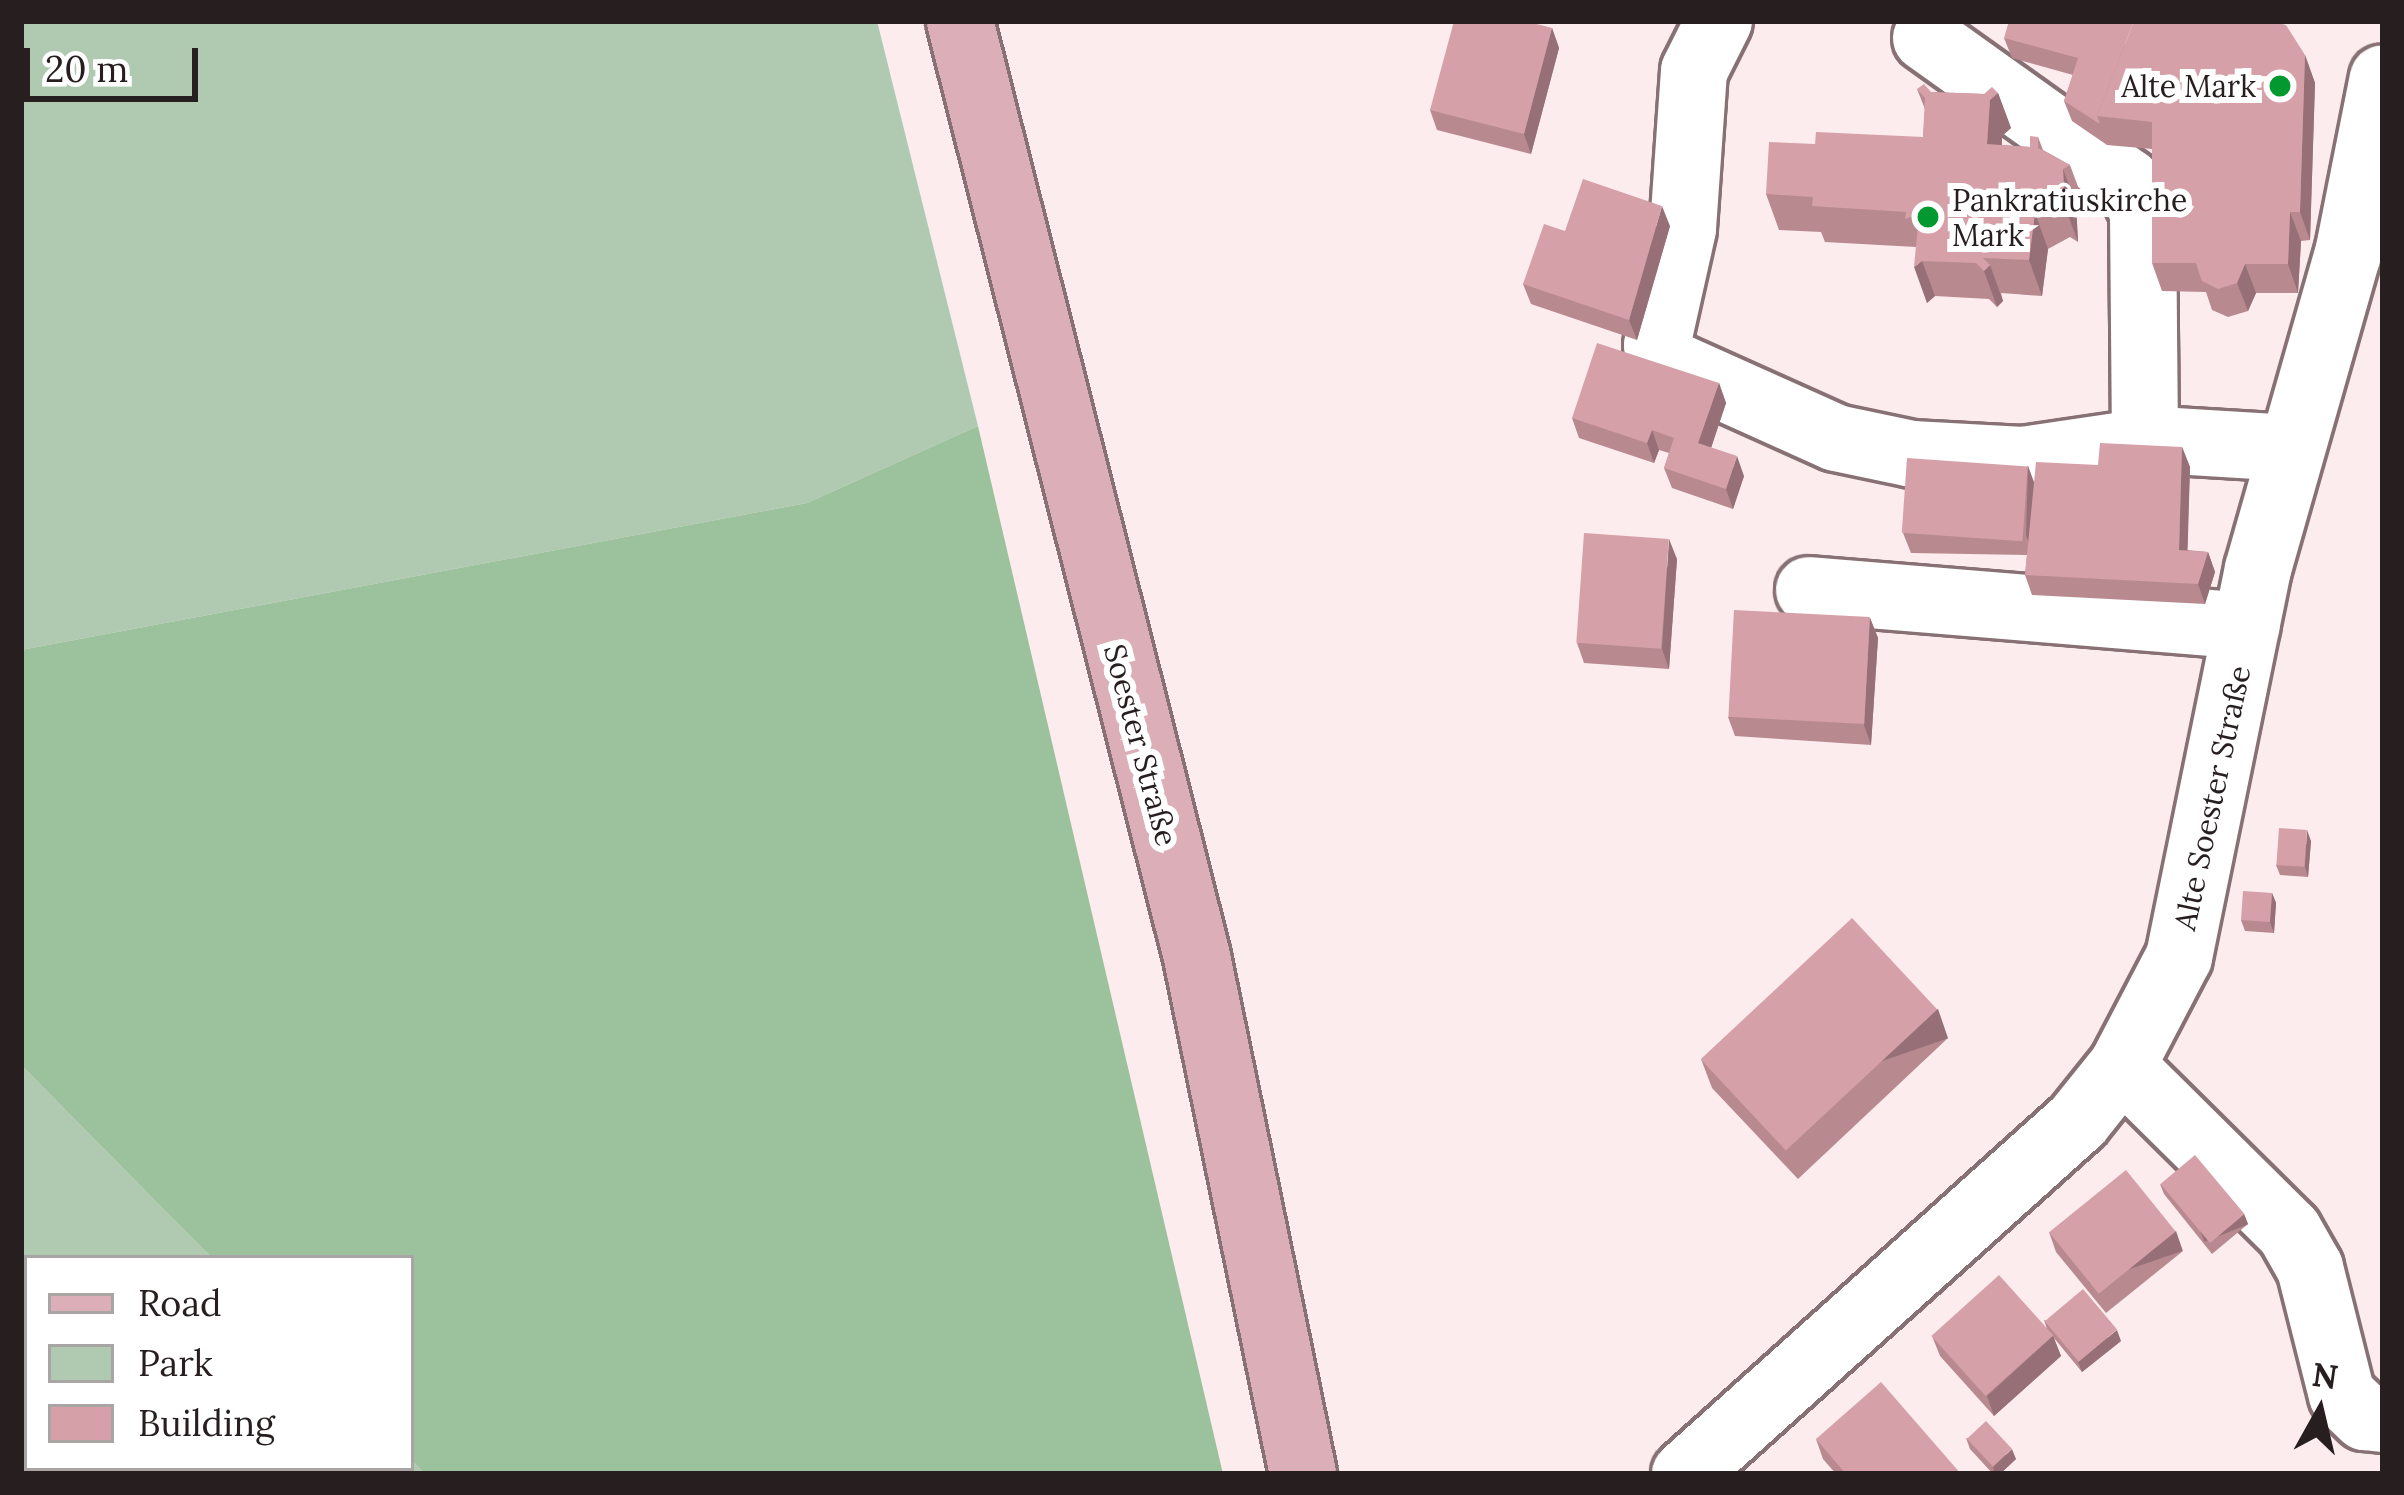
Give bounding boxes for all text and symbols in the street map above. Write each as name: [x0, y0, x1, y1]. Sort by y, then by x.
scale bar: [30, 24, 204, 98]
text: 20 m: [45, 46, 128, 92]
place label: Alte Mark: [2121, 68, 2256, 104]
marker: Alte Mark: [2267, 73, 2293, 99]
place label: Pankratiuskirche Mark: [1952, 182, 2187, 252]
marker: Pankratiuskirche Mark: [1915, 204, 1941, 230]
street label: Soester Straße: [1097, 640, 1185, 850]
street label: Alte Soester Straße: [2166, 662, 2258, 934]
legend: [24, 1255, 414, 1471]
text: Road: [138, 1280, 222, 1326]
text: Park: [138, 1340, 213, 1386]
north arrow: [2260, 1351, 2380, 1471]
text: N: [2309, 1353, 2341, 1398]
text: Building: [138, 1400, 275, 1446]

